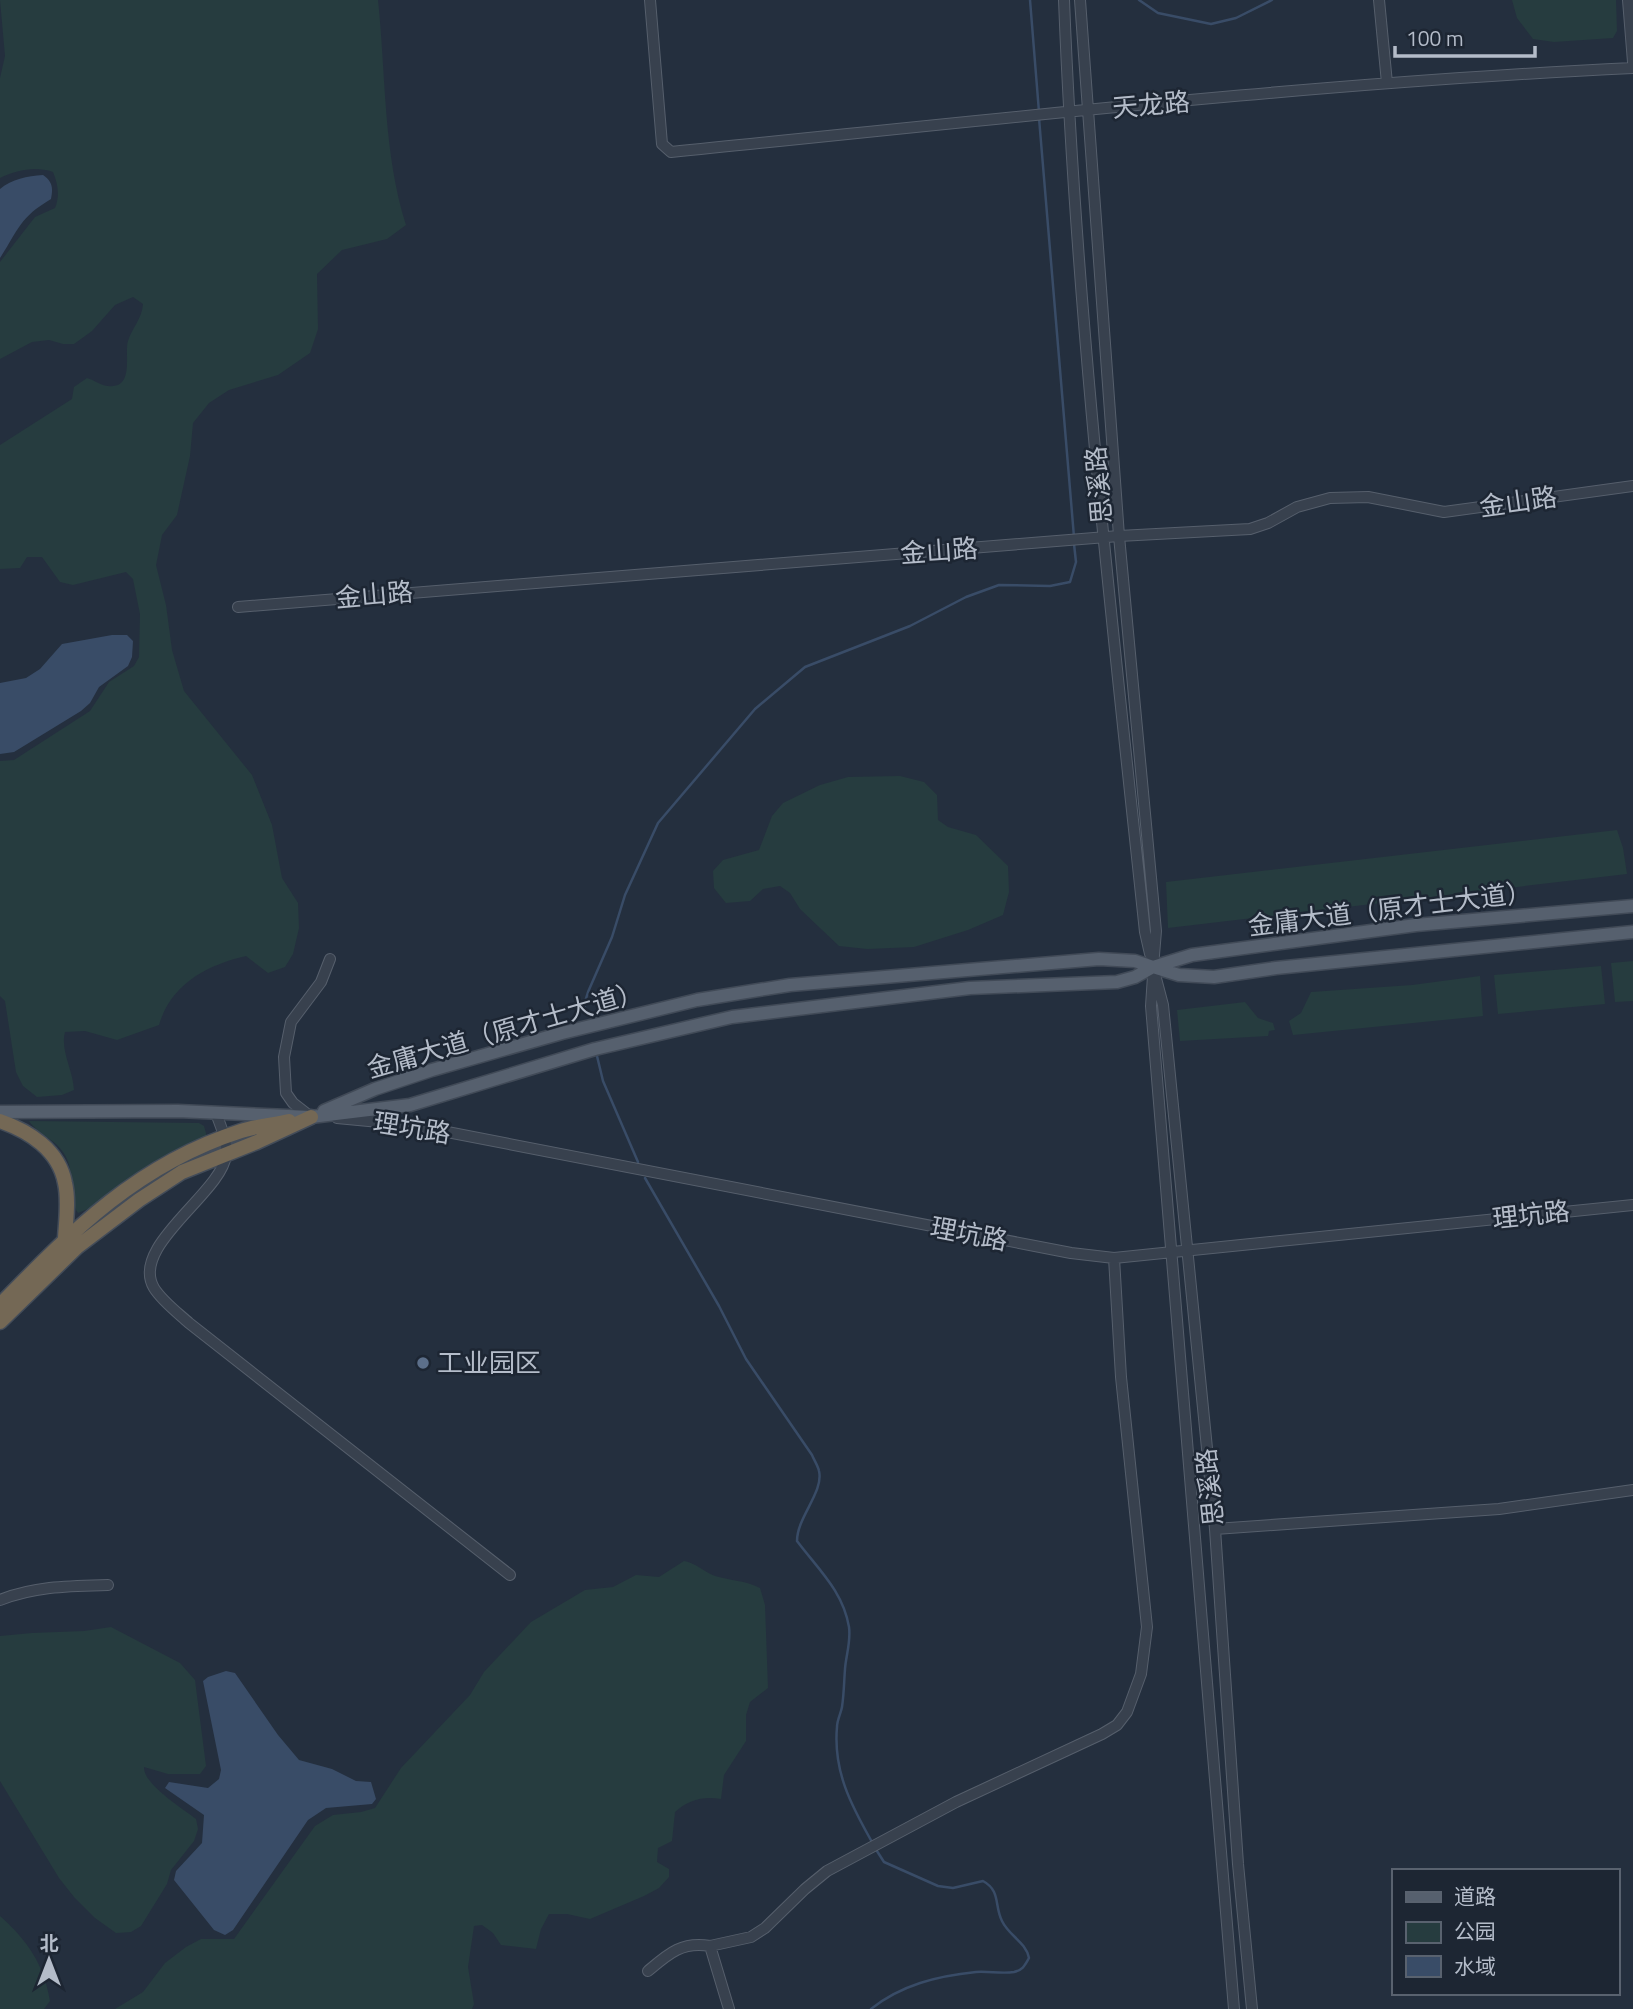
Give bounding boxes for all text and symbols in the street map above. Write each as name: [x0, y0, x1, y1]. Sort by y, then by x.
scale bar: [1395, 14, 1535, 58]
text: 100 m: [1406, 22, 1463, 54]
street label: 天龙路: [1110, 82, 1192, 127]
street label: 思溪路: [1076, 444, 1121, 526]
street label: 金山路: [1477, 477, 1559, 526]
street label: 金山路: [899, 528, 979, 573]
street label: 金山路: [333, 572, 415, 617]
street label: 金庸大道（原才士大道）: [1246, 872, 1534, 945]
street label: 金庸大道（原才士大道）: [362, 971, 648, 1088]
street label: 理坑路: [371, 1102, 454, 1153]
street label: 理坑路: [1490, 1191, 1572, 1238]
street label: 理坑路: [927, 1207, 1011, 1260]
place label: 工业园区: [437, 1343, 541, 1382]
marker: 工业园区: [415, 1355, 431, 1371]
street label: 思溪路: [1186, 1446, 1233, 1528]
legend: [1392, 1869, 1619, 1995]
text: 道路: [1454, 1880, 1496, 1912]
text: 公园: [1454, 1915, 1496, 1947]
north arrow: [14, 1925, 84, 1995]
text: 北: [39, 1928, 59, 1957]
text: 水域: [1454, 1950, 1496, 1982]

